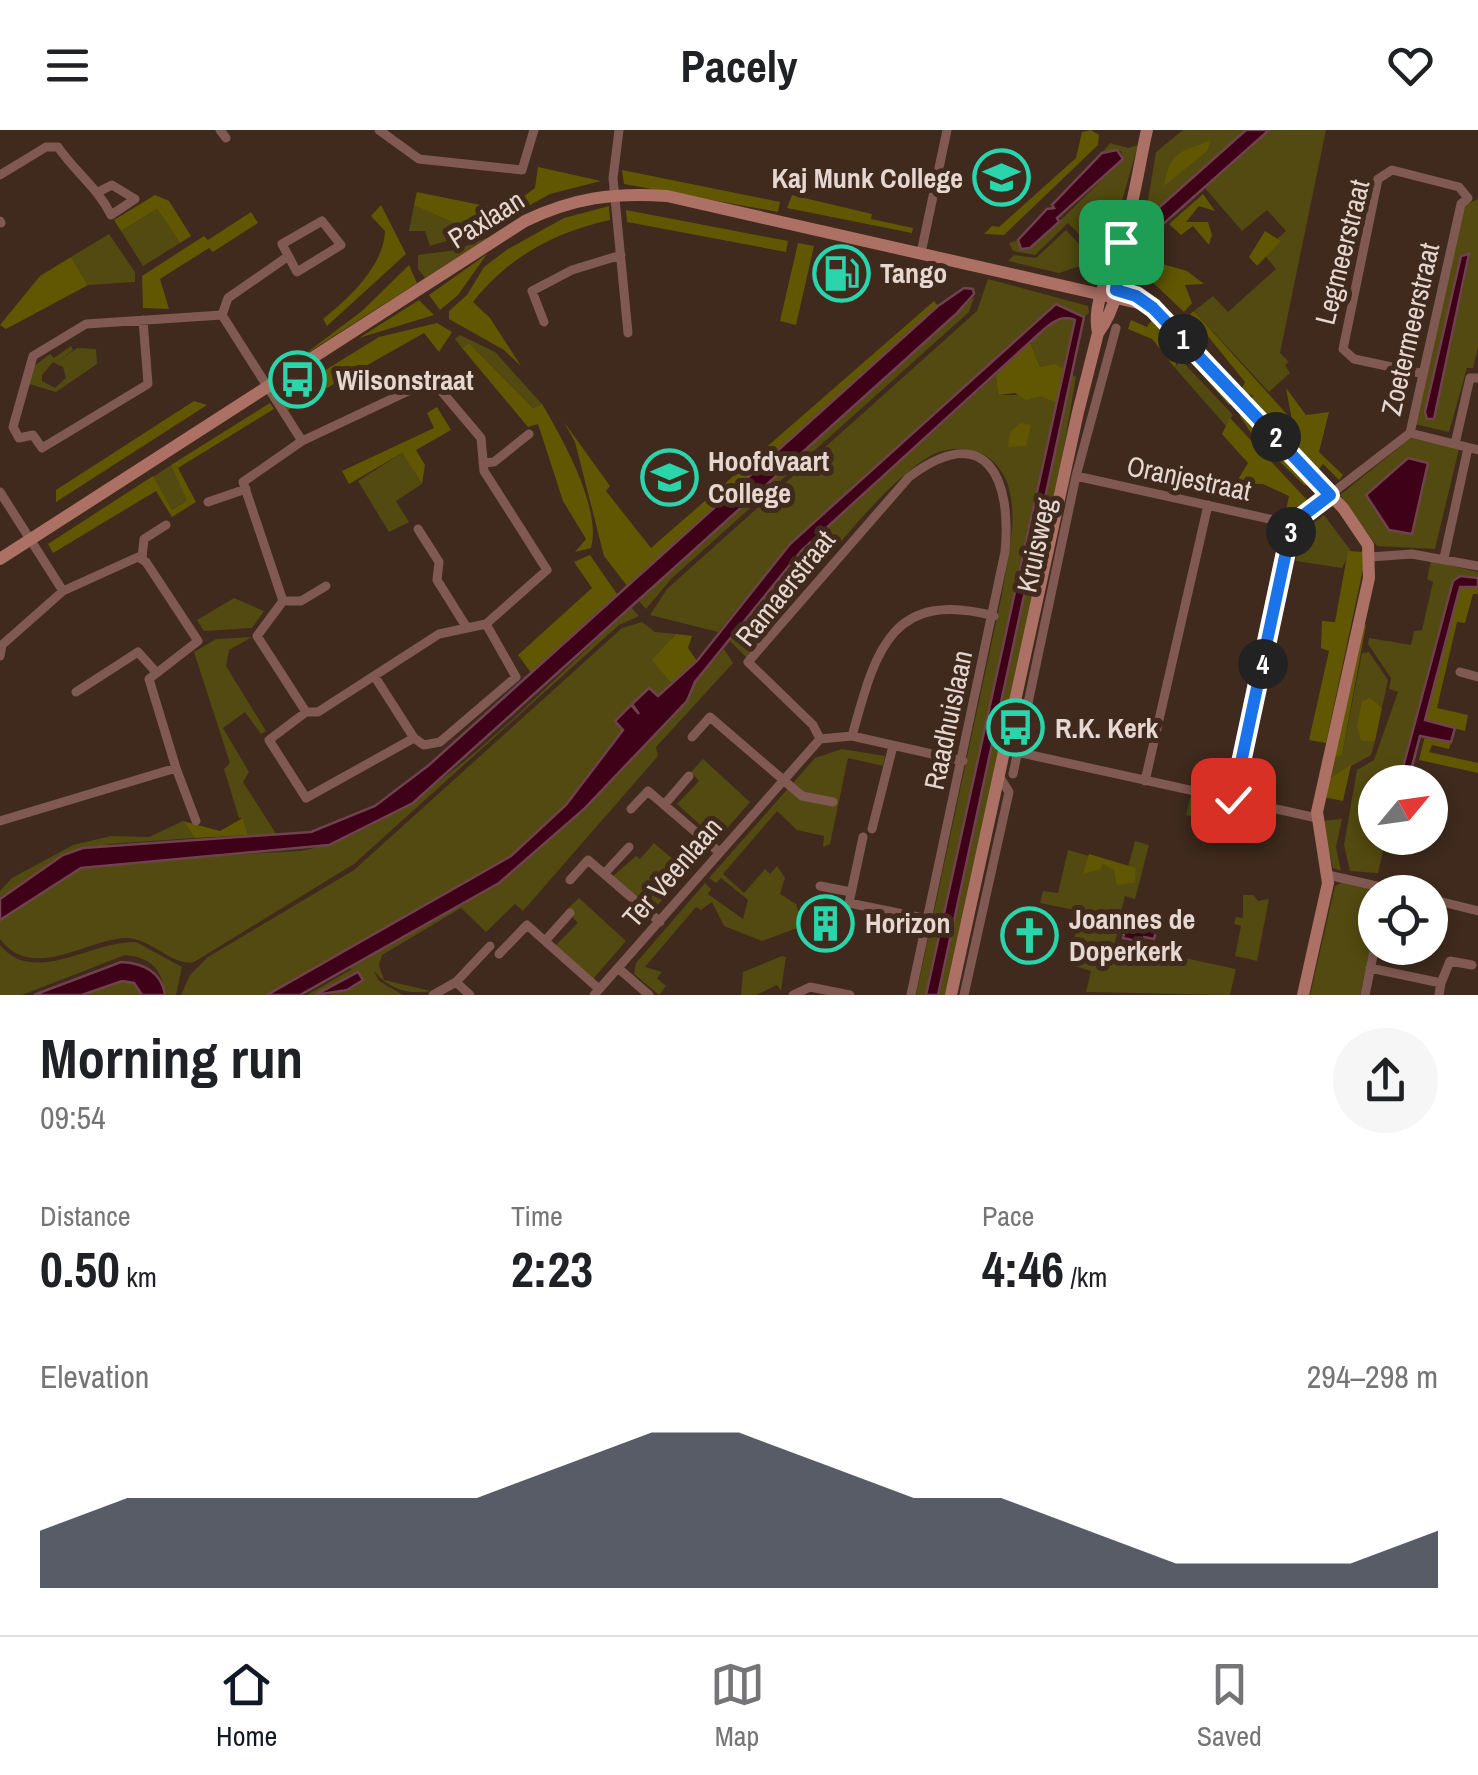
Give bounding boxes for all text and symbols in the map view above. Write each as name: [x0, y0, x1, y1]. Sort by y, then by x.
text: Pacely: [681, 35, 797, 96]
icon: menu: [40, 38, 95, 93]
icon: heart: [1383, 38, 1438, 93]
school or university icon: Kaj Munk College: [972, 148, 1032, 208]
place label: Kaj Munk College: [772, 159, 963, 197]
street label: Legmeerstraat: [1306, 176, 1378, 328]
street label: Paxlaan: [441, 181, 531, 257]
pin: [1079, 200, 1164, 285]
icon: arrive: [1094, 215, 1149, 270]
street label: Zoetermeerstraat: [1372, 239, 1448, 419]
fuel station icon: Tango: [811, 243, 871, 303]
place label: Tango: [880, 254, 947, 292]
pin: 1: [1158, 314, 1208, 364]
text: 1: [1177, 320, 1189, 358]
bus stop icon: Wilsonstraat: [267, 350, 327, 410]
place label: Wilsonstraat: [336, 361, 474, 399]
pin: 2: [1251, 412, 1301, 462]
text: 2: [1270, 418, 1282, 456]
place label: Hoofdvaart College: [708, 442, 830, 512]
street label: Oranjestraat: [1123, 446, 1255, 510]
school or university icon: Hoofdvaart College: [639, 447, 699, 507]
street label: Kruisweg: [1007, 494, 1065, 596]
pin: 3: [1266, 507, 1316, 557]
text: 3: [1285, 513, 1297, 551]
street label: Ramaerstraat: [726, 522, 844, 654]
pin: 4: [1238, 639, 1288, 689]
text: 4: [1257, 645, 1269, 683]
street label: Raadhuislaan: [915, 647, 981, 793]
bus stop icon: R.K. Kerk: [986, 698, 1046, 758]
place label: R.K. Kerk: [1055, 709, 1159, 747]
pin: [1191, 758, 1276, 843]
north arrow: [1358, 765, 1448, 855]
map controls: [1358, 765, 1448, 965]
icon: check: [1206, 773, 1261, 828]
street label: Ter Veenlaan: [614, 809, 730, 935]
button: locate: [1358, 875, 1448, 965]
building icon: Horizon: [796, 893, 856, 953]
place label: Joannes de Doperkerk: [1069, 900, 1195, 970]
place label: Horizon: [865, 904, 950, 942]
church icon: Joannes de Doperkerk: [1000, 905, 1060, 965]
text: Morning run: [40, 1021, 303, 1095]
button: share: [1333, 1028, 1438, 1133]
text: 09:54: [40, 1096, 106, 1139]
text: Distance: [40, 1197, 131, 1235]
text: Time: [511, 1197, 563, 1235]
text: Pace: [982, 1197, 1034, 1235]
text: 0.50: [40, 1235, 120, 1303]
text: 2:23: [511, 1235, 593, 1303]
text: 4:46: [982, 1235, 1064, 1303]
text: km: [120, 1258, 157, 1296]
text: /km: [1064, 1258, 1107, 1296]
text: Elevation: [40, 1355, 149, 1398]
text: 294–298 m: [1307, 1355, 1438, 1398]
tab: Home: [216, 1657, 277, 1755]
tab: Map: [710, 1657, 765, 1755]
tab: Saved: [1197, 1657, 1262, 1755]

